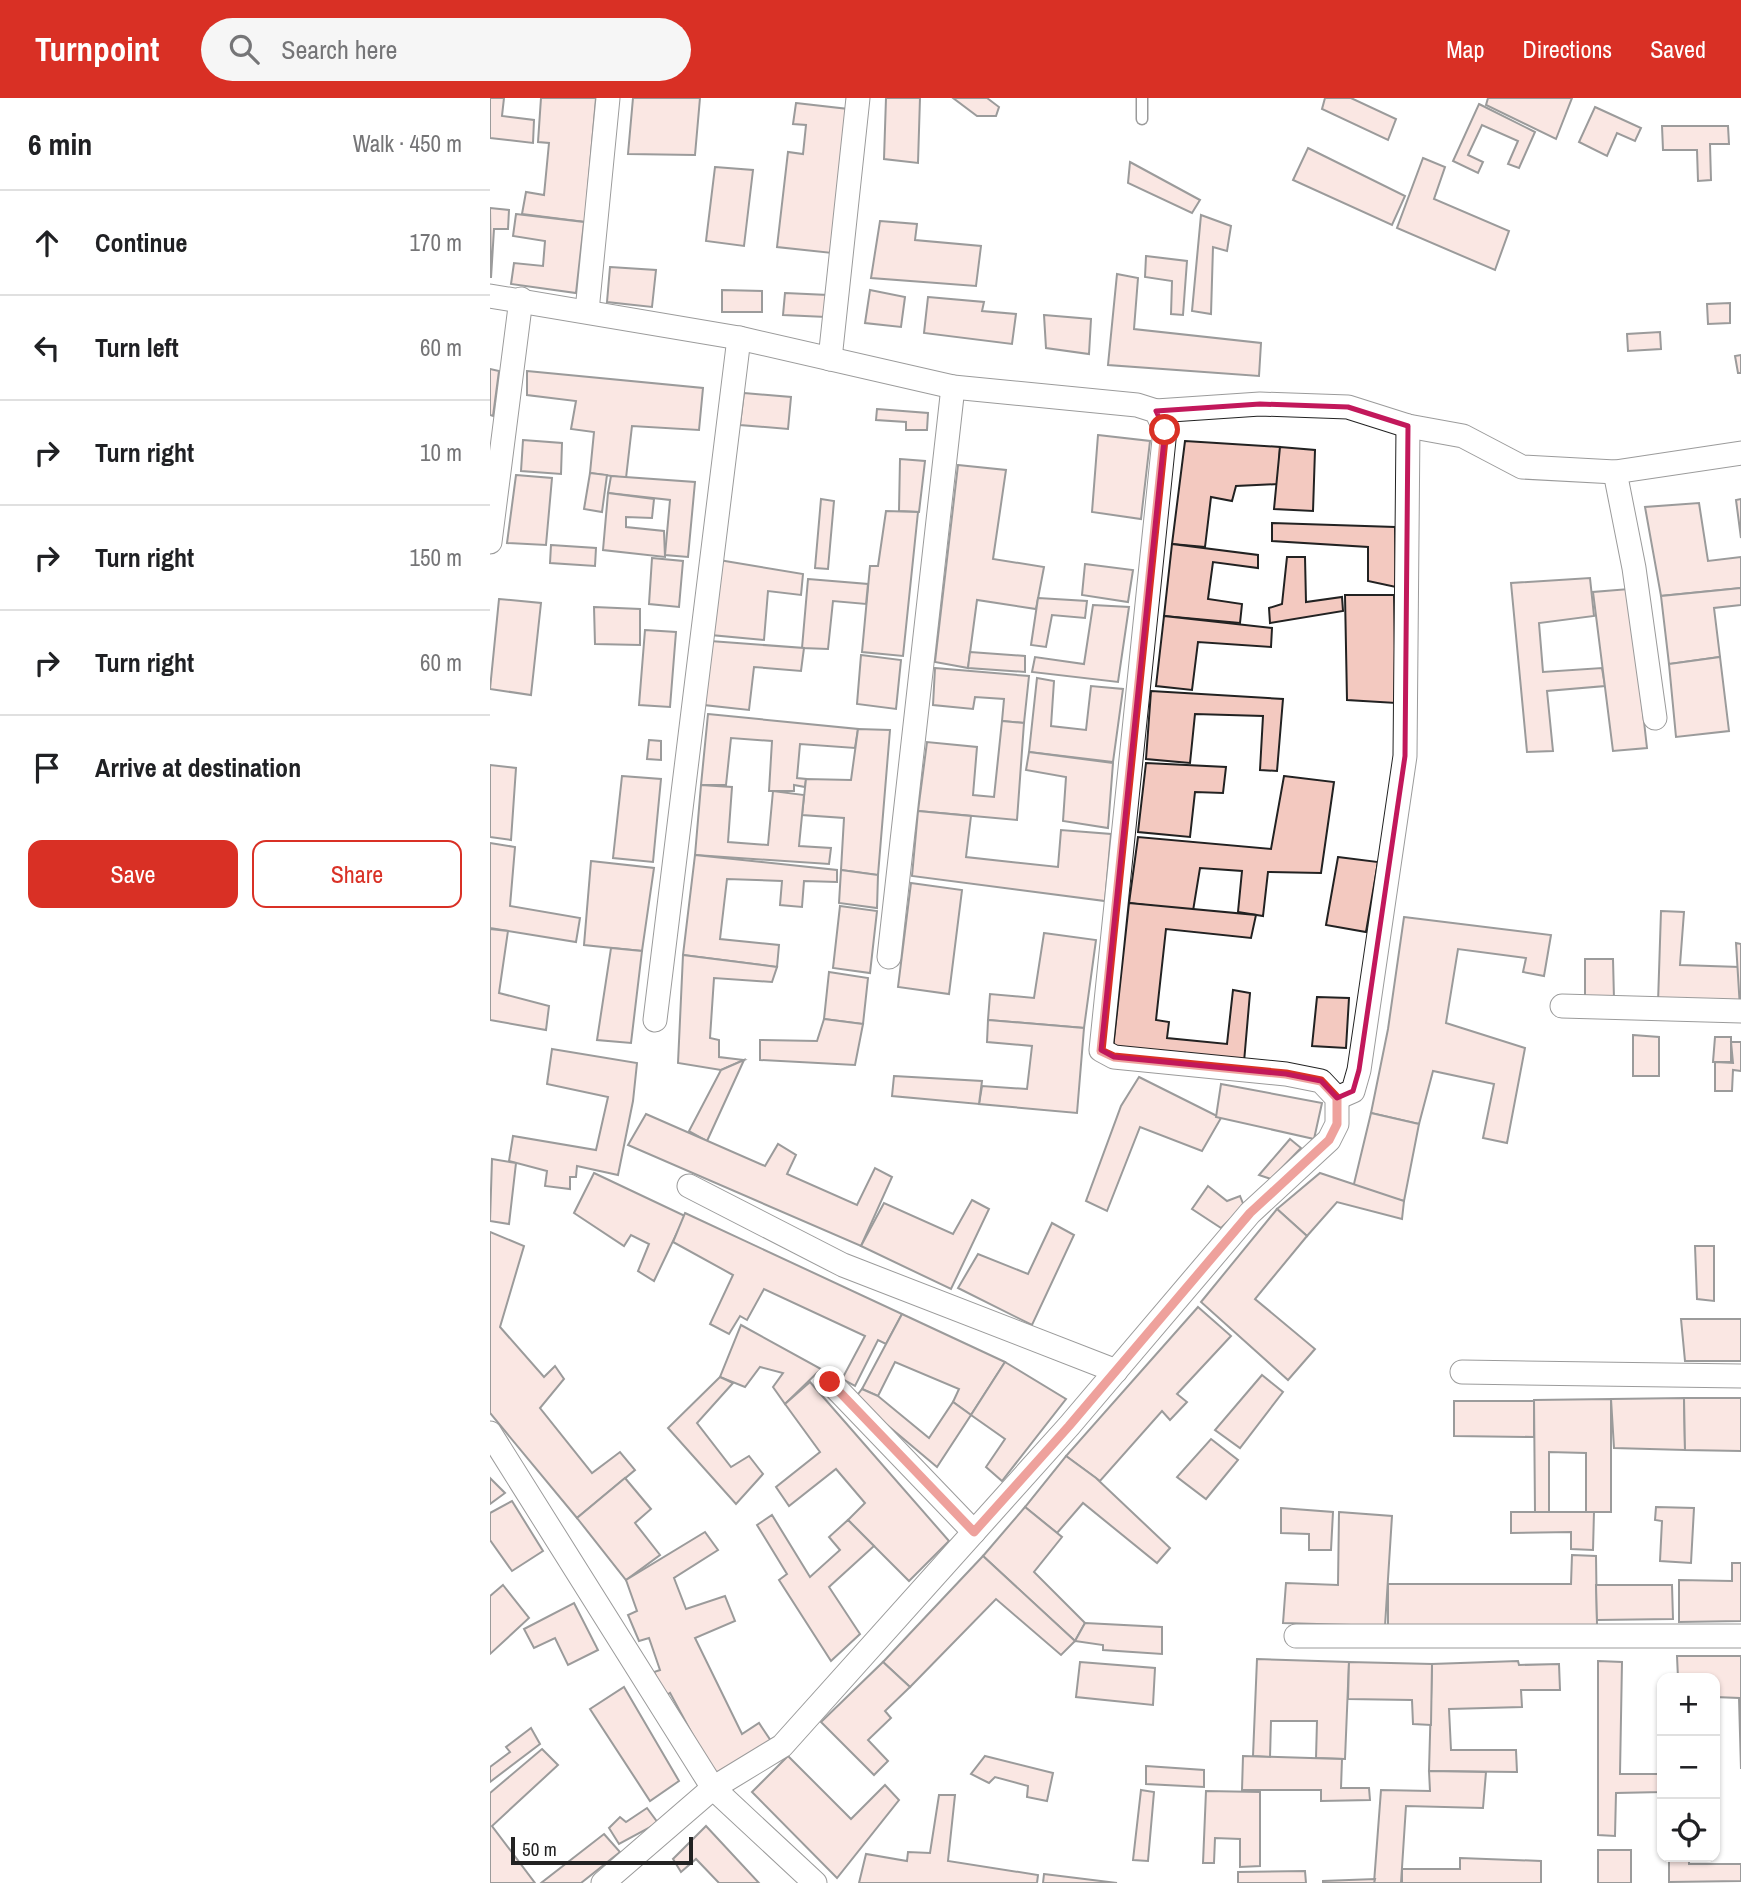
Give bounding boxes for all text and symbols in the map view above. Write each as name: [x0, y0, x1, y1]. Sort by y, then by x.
search box: [201, 18, 691, 81]
text: Turnpoint: [35, 27, 159, 71]
icon: search: [225, 30, 263, 68]
text: Search here: [281, 32, 397, 67]
text: Map: [1446, 33, 1484, 65]
text: Directions: [1522, 33, 1612, 65]
text: Saved: [1650, 33, 1706, 65]
text: 6 min: [28, 124, 92, 164]
text: Walk · 450 m: [353, 128, 462, 159]
icon: ahead: [28, 224, 66, 262]
text: Continue: [95, 225, 187, 260]
text: 170 m: [410, 227, 462, 258]
icon: left: [28, 329, 66, 367]
text: Turn left: [95, 330, 179, 365]
text: 60 m: [420, 332, 462, 363]
route start: [1149, 414, 1180, 445]
icon: right: [28, 434, 66, 472]
text: Turn right: [95, 435, 194, 470]
text: 10 m: [420, 437, 462, 468]
icon: right: [28, 539, 66, 577]
text: Turn right: [95, 540, 194, 575]
text: 150 m: [410, 542, 462, 573]
icon: right: [28, 644, 66, 682]
text: Turn right: [95, 645, 194, 680]
text: 60 m: [420, 647, 462, 678]
icon: arrive: [28, 749, 66, 787]
text: Arrive at destination: [95, 750, 301, 785]
button: Save: [28, 840, 238, 908]
button: Share: [252, 840, 462, 908]
route end: [814, 1366, 845, 1397]
map controls: [1657, 1673, 1720, 1862]
button: +: [1657, 1673, 1720, 1736]
button: −: [1657, 1736, 1720, 1799]
button: locate: [1657, 1799, 1720, 1862]
scale bar: [511, 1834, 693, 1866]
text: 50 m: [522, 1836, 557, 1862]

